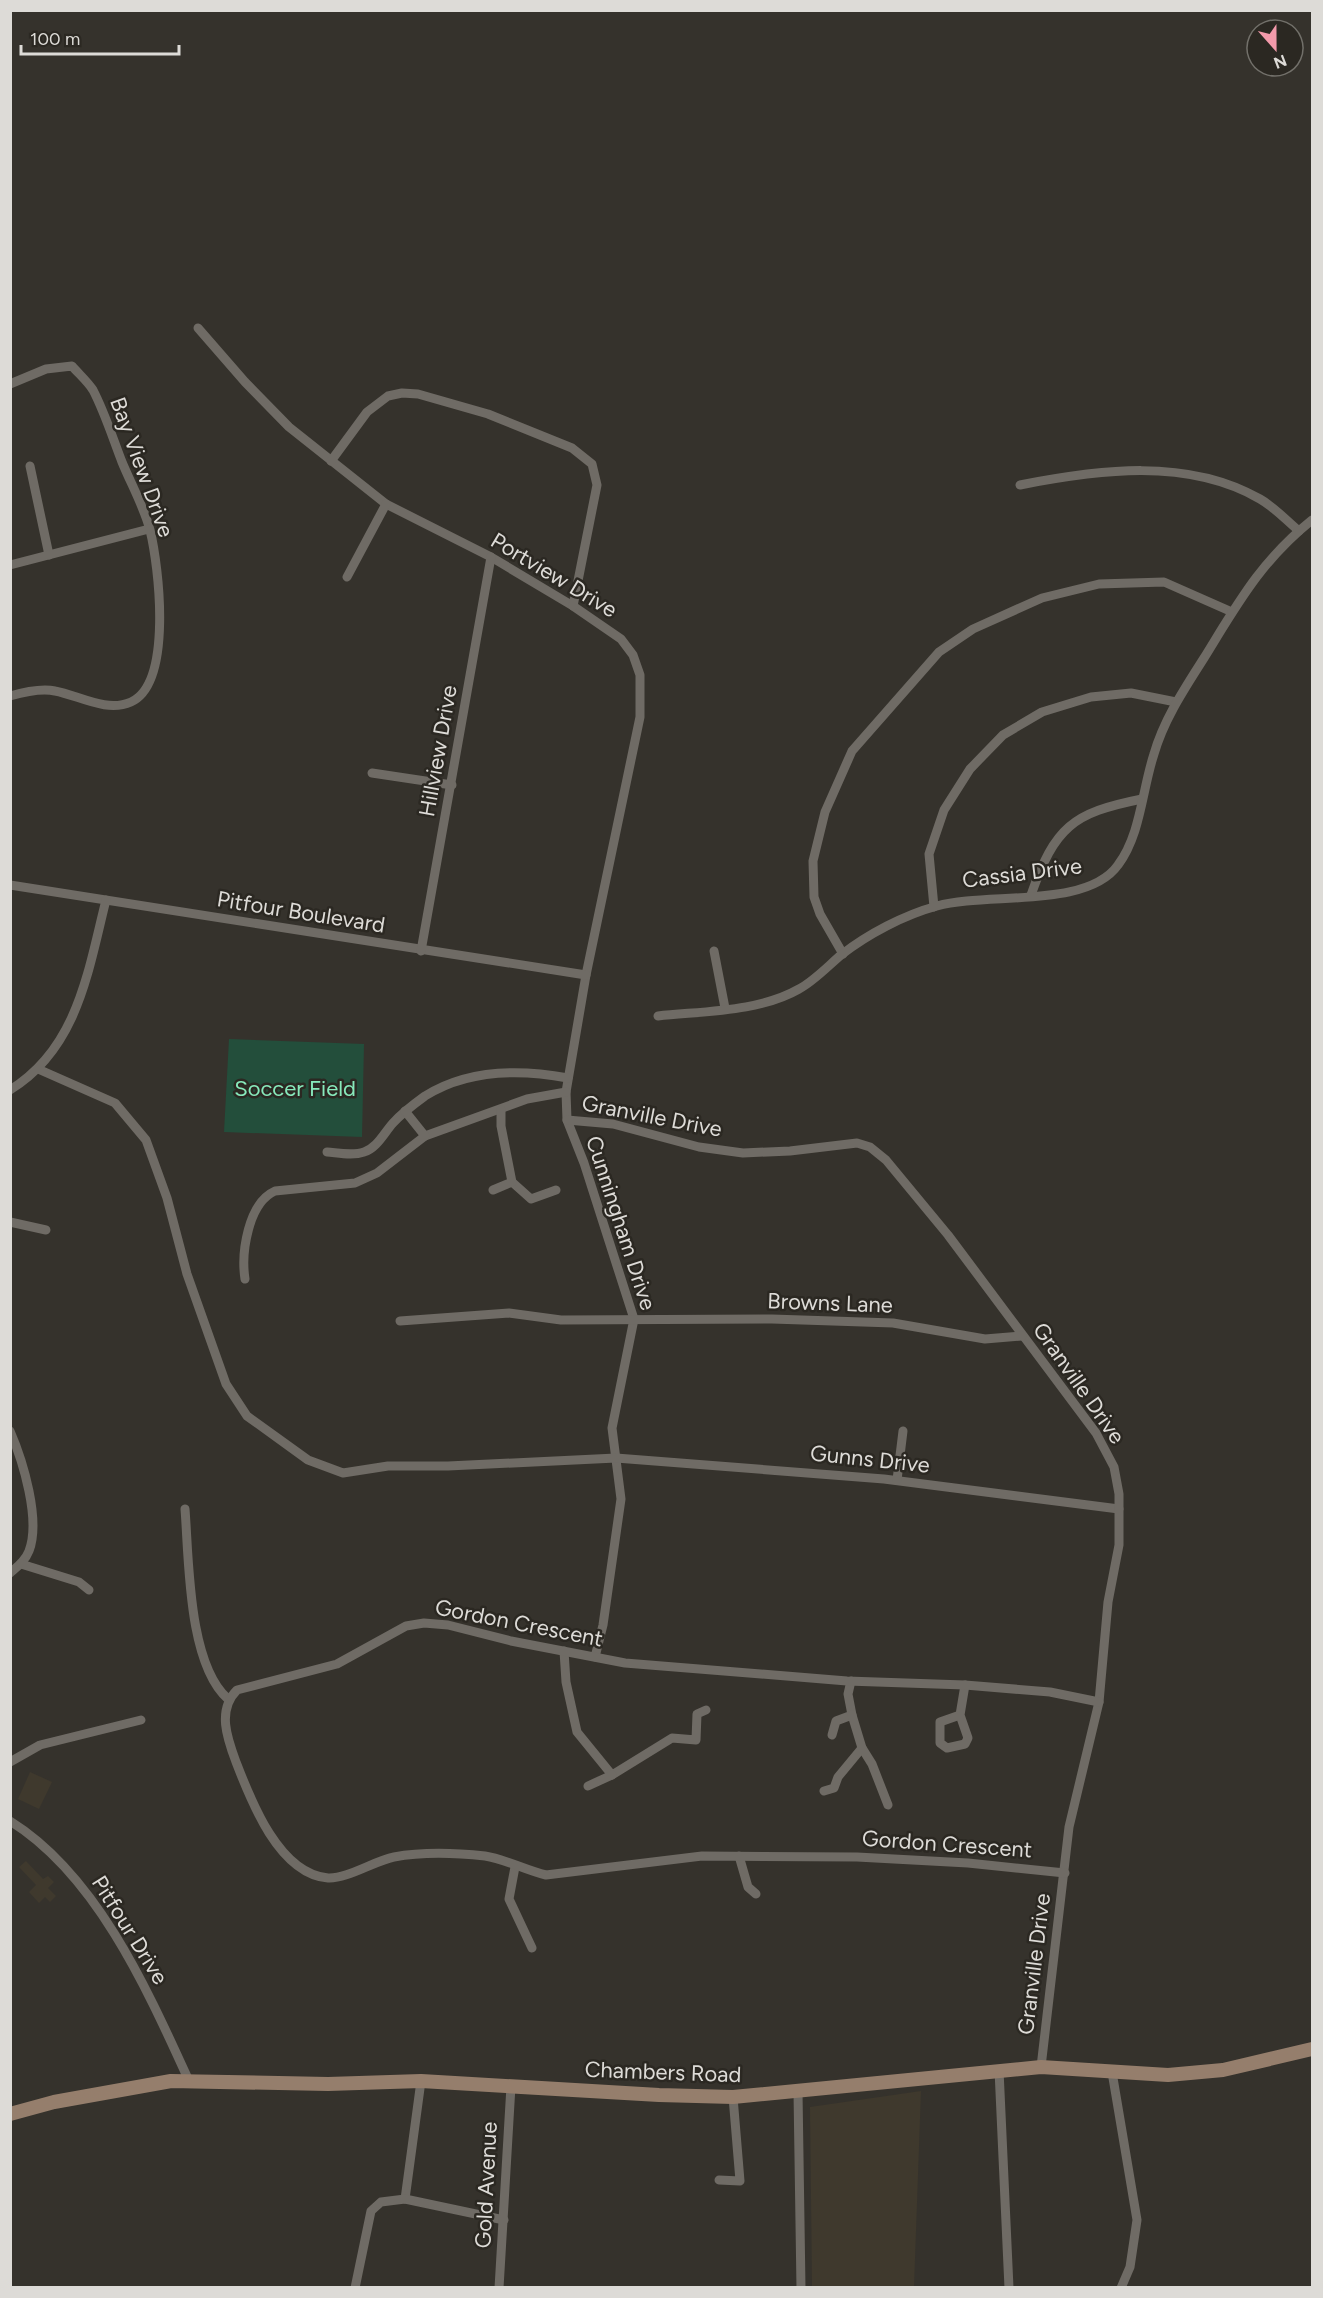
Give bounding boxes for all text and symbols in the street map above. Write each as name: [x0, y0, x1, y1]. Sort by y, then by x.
scale bar: [21, 18, 178, 56]
north arrow: [1245, 18, 1305, 78]
text: 100 m: [30, 28, 80, 50]
text: N: [1271, 50, 1289, 73]
street label: Bay View Drive: [104, 393, 180, 541]
street label: Portview Drive: [486, 527, 622, 623]
street label: Hillview Drive: [413, 683, 463, 819]
street label: Cassia Drive: [961, 852, 1083, 894]
street label: Pitfour Boulevard: [215, 885, 387, 939]
park label: Soccer Field: [234, 1075, 356, 1102]
street label: Granville Drive: [580, 1089, 724, 1143]
street label: Cunningham Drive: [580, 1133, 662, 1313]
street label: Browns Lane: [767, 1287, 893, 1319]
street label: Granville Drive: [1027, 1317, 1131, 1449]
street label: Gunns Drive: [809, 1439, 931, 1479]
street label: Gordon Crescent: [433, 1593, 605, 1653]
street label: Gordon Crescent: [861, 1825, 1033, 1863]
street label: Pitfour Drive: [86, 1871, 174, 1989]
street label: Granville Drive: [1012, 1892, 1056, 2036]
street label: Chambers Road: [584, 2056, 742, 2088]
street label: Gold Avenue: [469, 2121, 503, 2249]

